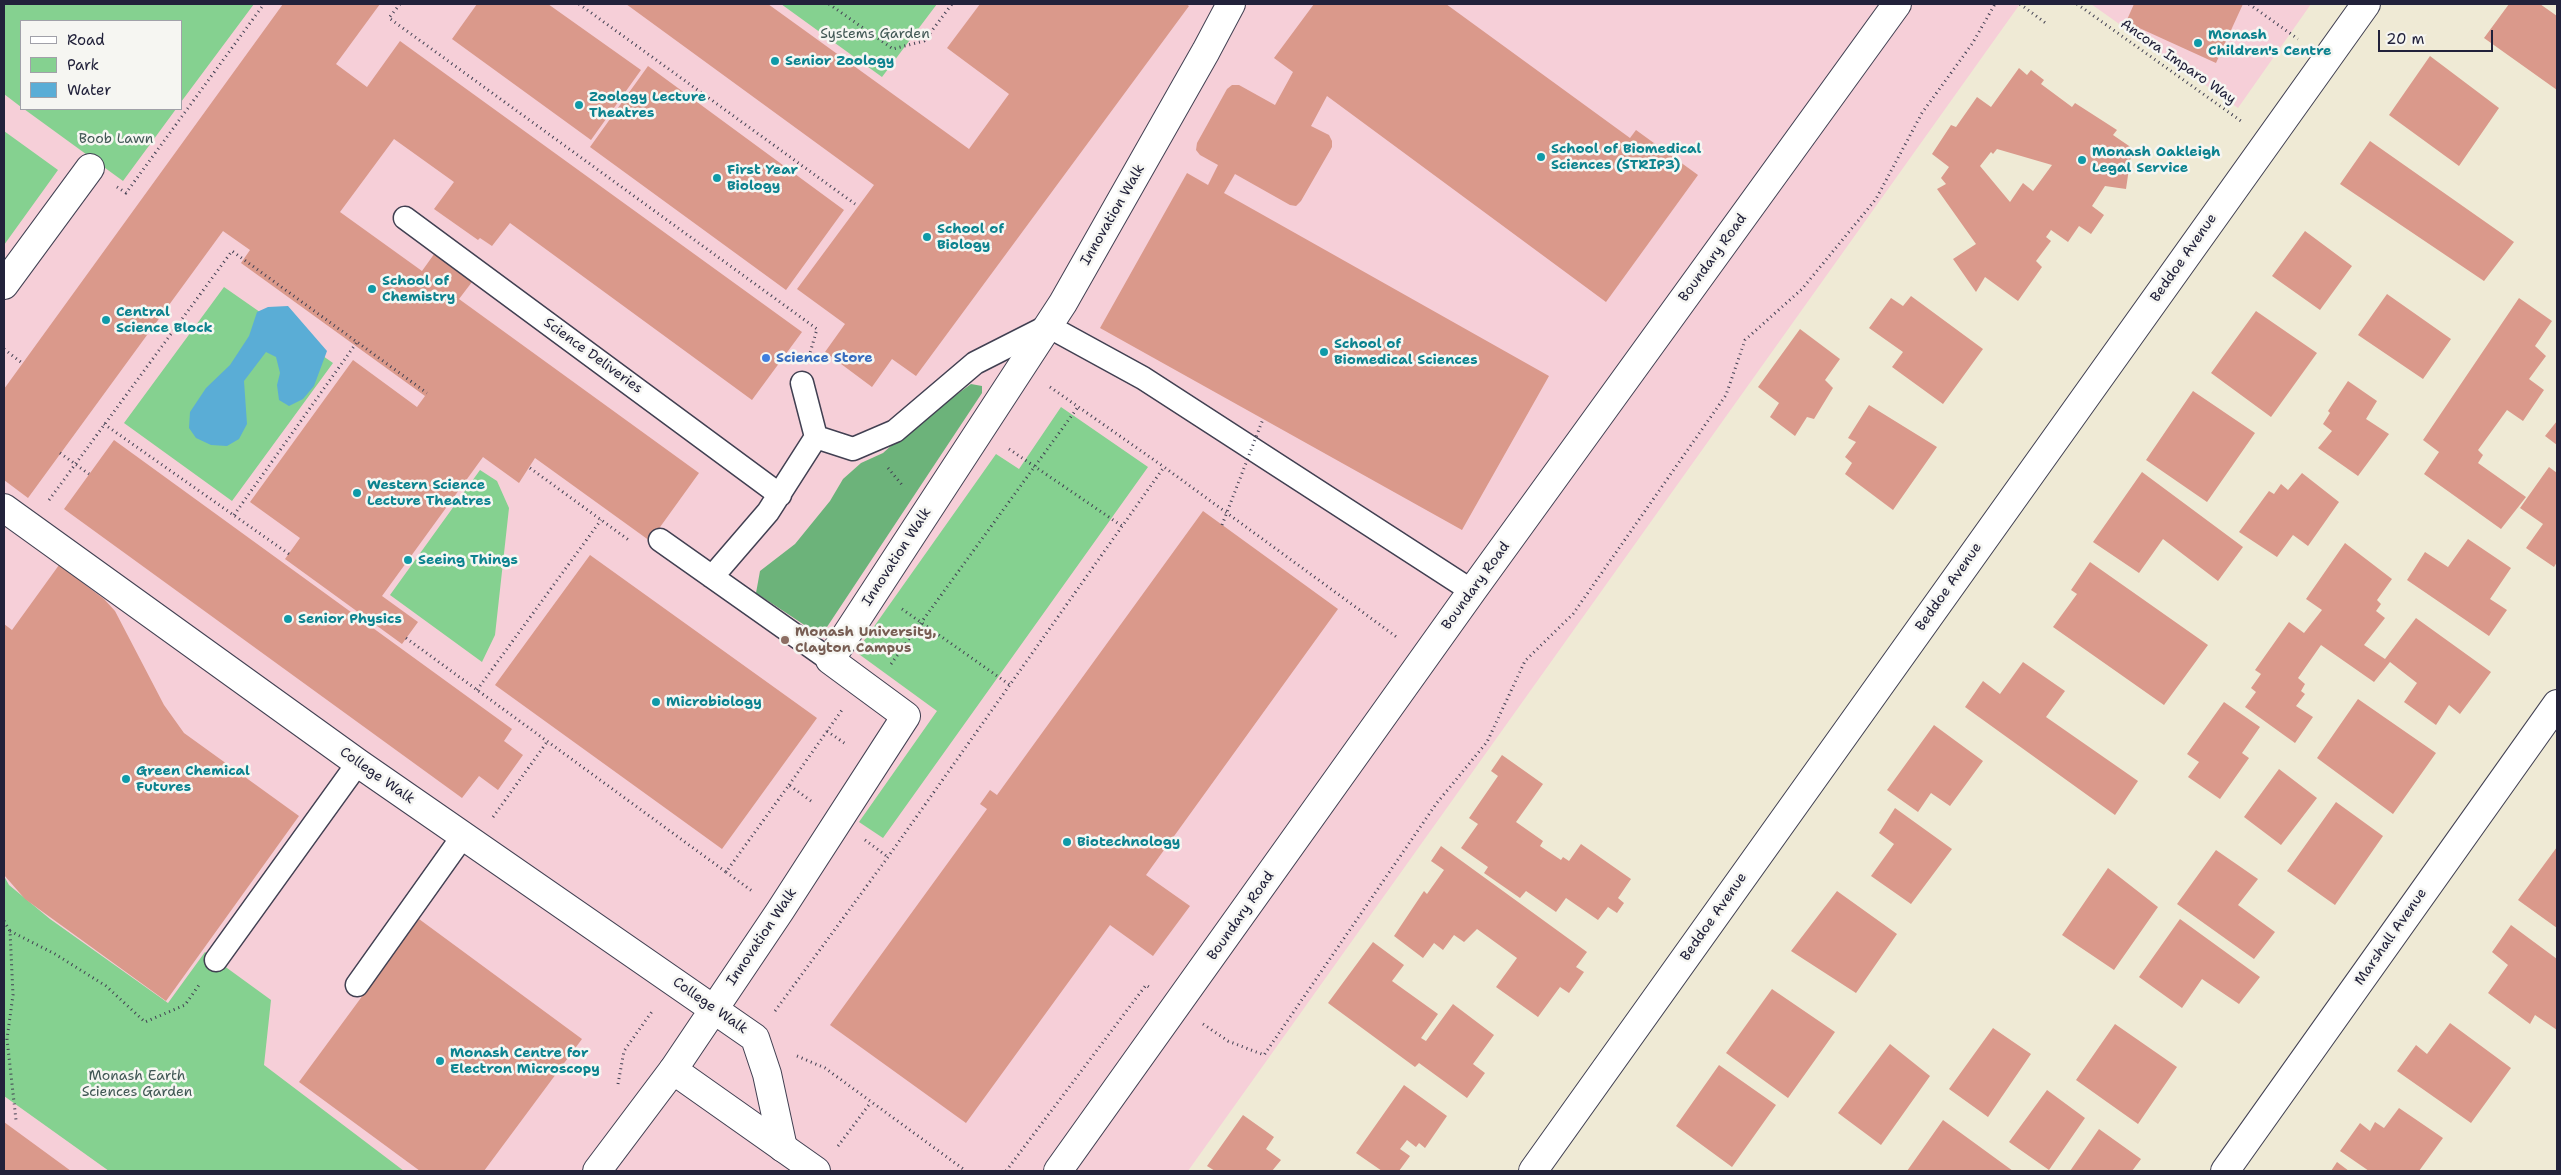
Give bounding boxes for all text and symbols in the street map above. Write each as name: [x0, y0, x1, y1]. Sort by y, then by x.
street label: Ancora Imparo Way: [2117, 16, 2239, 108]
legend: [20, 20, 182, 110]
scale bar: [2381, 20, 2496, 52]
park label: Systems Garden: [820, 26, 930, 42]
place label: Monash Children's Centre: [2208, 27, 2332, 59]
text: 20 m: [2386, 29, 2425, 49]
text: Road: [67, 30, 105, 50]
marker: Monash Children's Centre: [2192, 37, 2204, 49]
place label: Senior Zoology: [785, 53, 894, 69]
text: Park: [67, 55, 99, 75]
marker: Senior Zoology: [769, 55, 781, 67]
text: Water: [67, 80, 111, 100]
place label: Zoology Lecture Theatres: [589, 89, 706, 121]
marker: Zoology Lecture Theatres: [573, 99, 585, 111]
park label: Boob Lawn: [79, 131, 153, 147]
place label: School of Biomedical Sciences (STRIP3): [1551, 141, 1701, 174]
place label: Monash Oakleigh Legal Service: [2092, 144, 2220, 176]
marker: School of Biomedical Sciences (STRIP3): [1535, 151, 1547, 163]
marker: Monash Oakleigh Legal Service: [2076, 154, 2088, 166]
place label: First Year Biology: [727, 162, 798, 194]
street label: Innovation Walk: [1077, 162, 1149, 268]
marker: First Year Biology: [711, 172, 723, 184]
street label: Boundary Road: [1675, 211, 1751, 305]
street label: Beddoe Avenue: [2147, 211, 2221, 305]
place label: School of Biology: [937, 221, 1004, 253]
marker: School of Biology: [921, 231, 933, 243]
place label: School of Chemistry: [382, 273, 455, 306]
marker: School of Chemistry: [366, 283, 378, 295]
place label: Central Science Block: [116, 304, 213, 336]
marker: Central Science Block: [100, 314, 112, 326]
street label: Science Deliveries: [540, 315, 646, 397]
place label: School of Biomedical Sciences: [1334, 336, 1478, 368]
marker: School of Biomedical Sciences: [1318, 346, 1330, 358]
place label: Science Store: [776, 350, 873, 366]
marker: Science Store: [760, 352, 772, 364]
place label: Western Science Lecture Theatres: [367, 477, 491, 510]
marker: Western Science Lecture Theatres: [351, 487, 363, 499]
street label: Innovation Walk: [859, 505, 935, 609]
street label: Boundary Road: [1438, 539, 1514, 633]
street label: Beddoe Avenue: [1912, 540, 1986, 634]
place label: Seeing Things: [418, 552, 518, 568]
marker: Seeing Things: [402, 554, 414, 566]
place label: Senior Physics: [298, 611, 402, 627]
marker: Senior Physics: [282, 613, 294, 625]
place label: Monash University, Clayton Campus: [795, 624, 936, 656]
marker: Monash University, Clayton Campus: [779, 634, 791, 646]
place label: Microbiology: [666, 694, 762, 710]
marker: Microbiology: [650, 696, 662, 708]
street label: College Walk: [336, 744, 418, 808]
place label: Green Chemical Futures: [136, 763, 250, 796]
marker: Green Chemical Futures: [120, 773, 132, 785]
place label: Biotechnology: [1077, 834, 1180, 850]
marker: Biotechnology: [1061, 836, 1073, 848]
street label: Boundary Road: [1204, 868, 1278, 964]
street label: Beddoe Avenue: [1677, 870, 1751, 964]
street label: Innovation Walk: [723, 885, 801, 989]
street label: Marshall Avenue: [2351, 885, 2431, 989]
street label: College Walk: [669, 974, 751, 1038]
place label: Monash Centre for Electron Microscopy: [450, 1045, 600, 1078]
marker: Monash Centre for Electron Microscopy: [434, 1055, 446, 1067]
park label: Monash Earth Sciences Garden: [82, 1068, 192, 1100]

